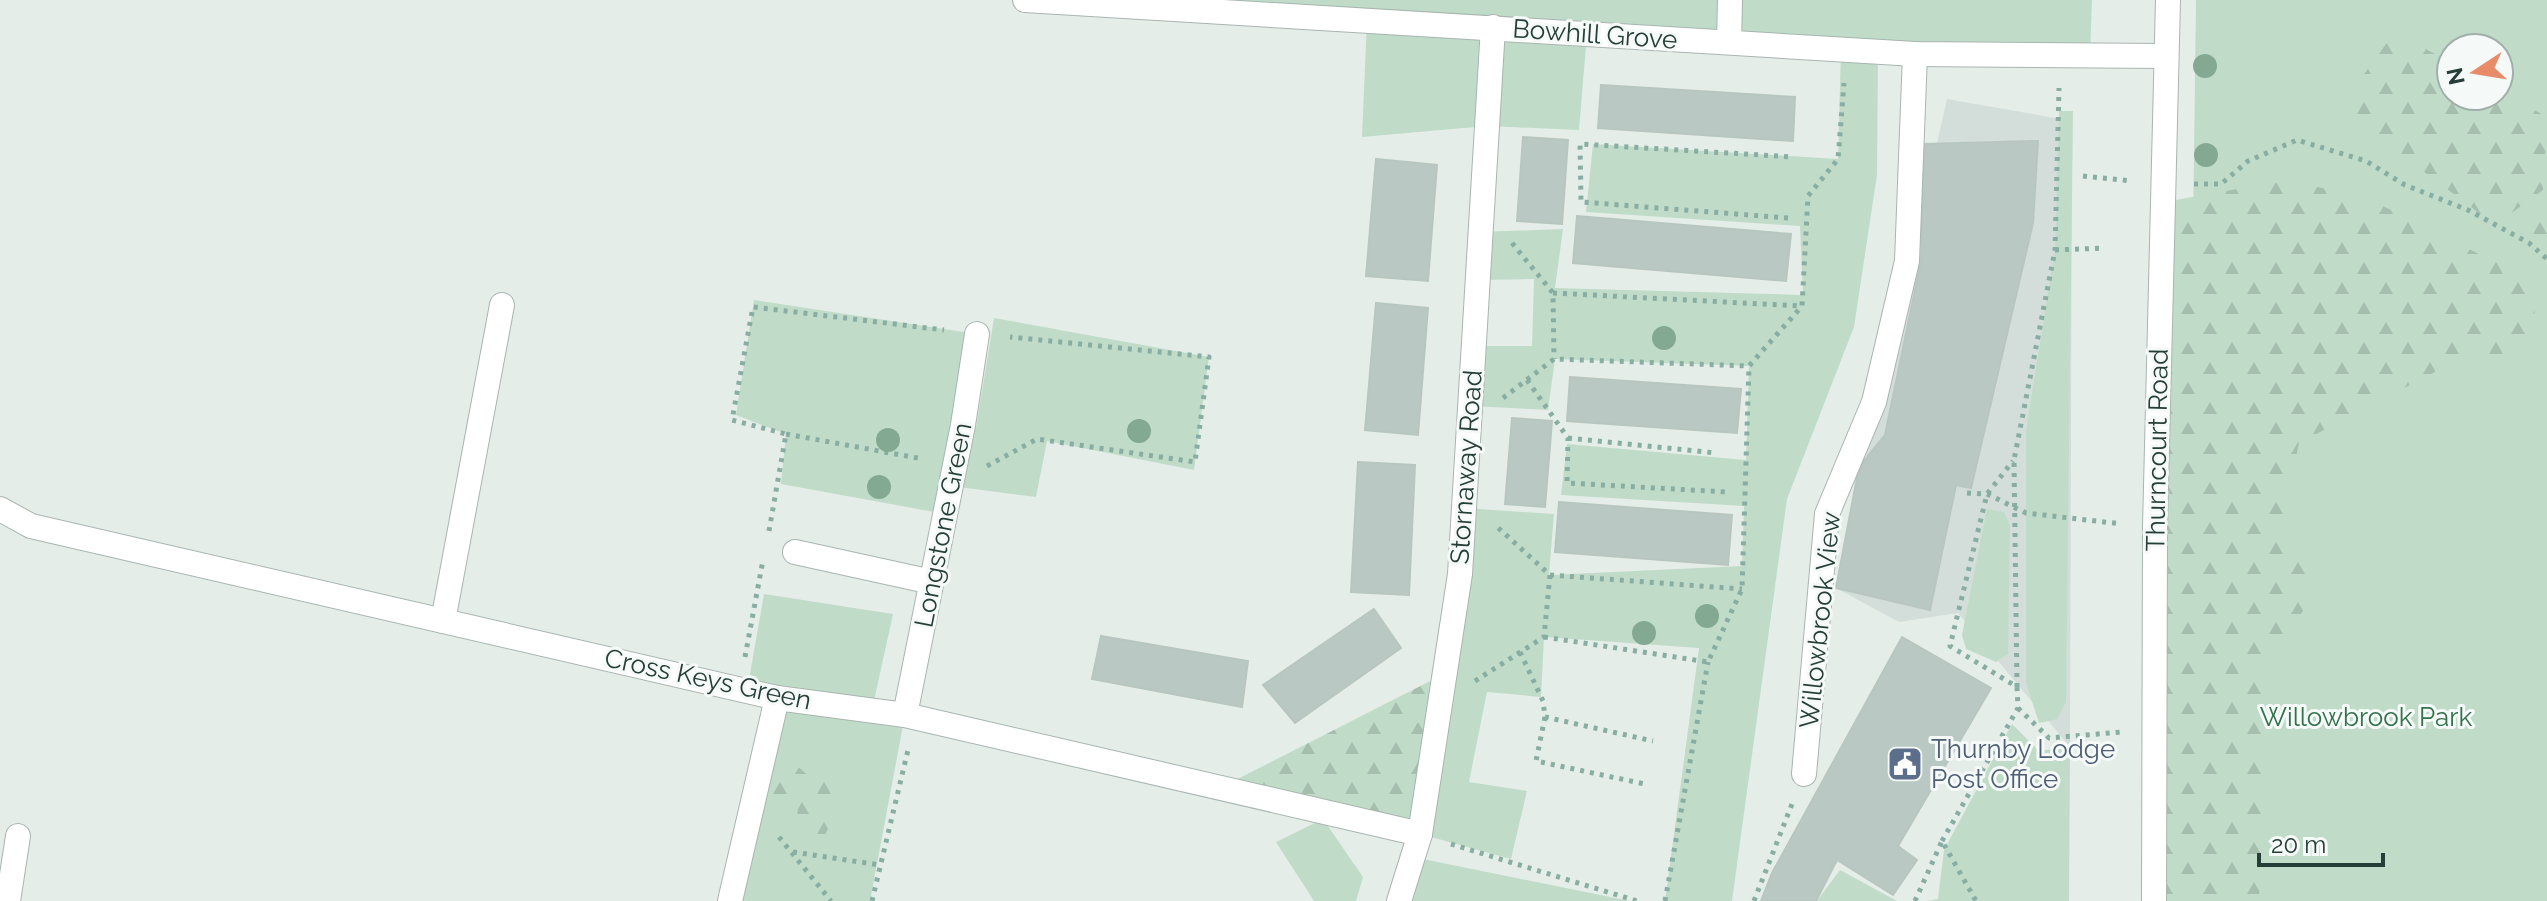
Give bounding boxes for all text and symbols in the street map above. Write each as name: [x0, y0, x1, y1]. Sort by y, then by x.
street label: Bowhill Grove: [1512, 13, 1678, 55]
north arrow: [2435, 32, 2515, 112]
text: N: [2441, 65, 2470, 87]
street label: Thurncourt Road: [2140, 348, 2174, 552]
street label: Stornaway Road: [1444, 369, 1488, 565]
street label: Longstone Green: [908, 420, 978, 630]
street label: Willowbrook View: [1794, 510, 1846, 730]
street label: Cross Keys Green: [602, 642, 814, 716]
park label: Willowbrook Park: [2260, 702, 2472, 732]
place label: Thurnby Lodge Post Office: [1931, 734, 2115, 794]
public building icon: Thurnby Lodge Post Office: [1886, 745, 1924, 783]
scale bar: [2259, 817, 2383, 867]
text: 20 m: [2271, 830, 2326, 859]

